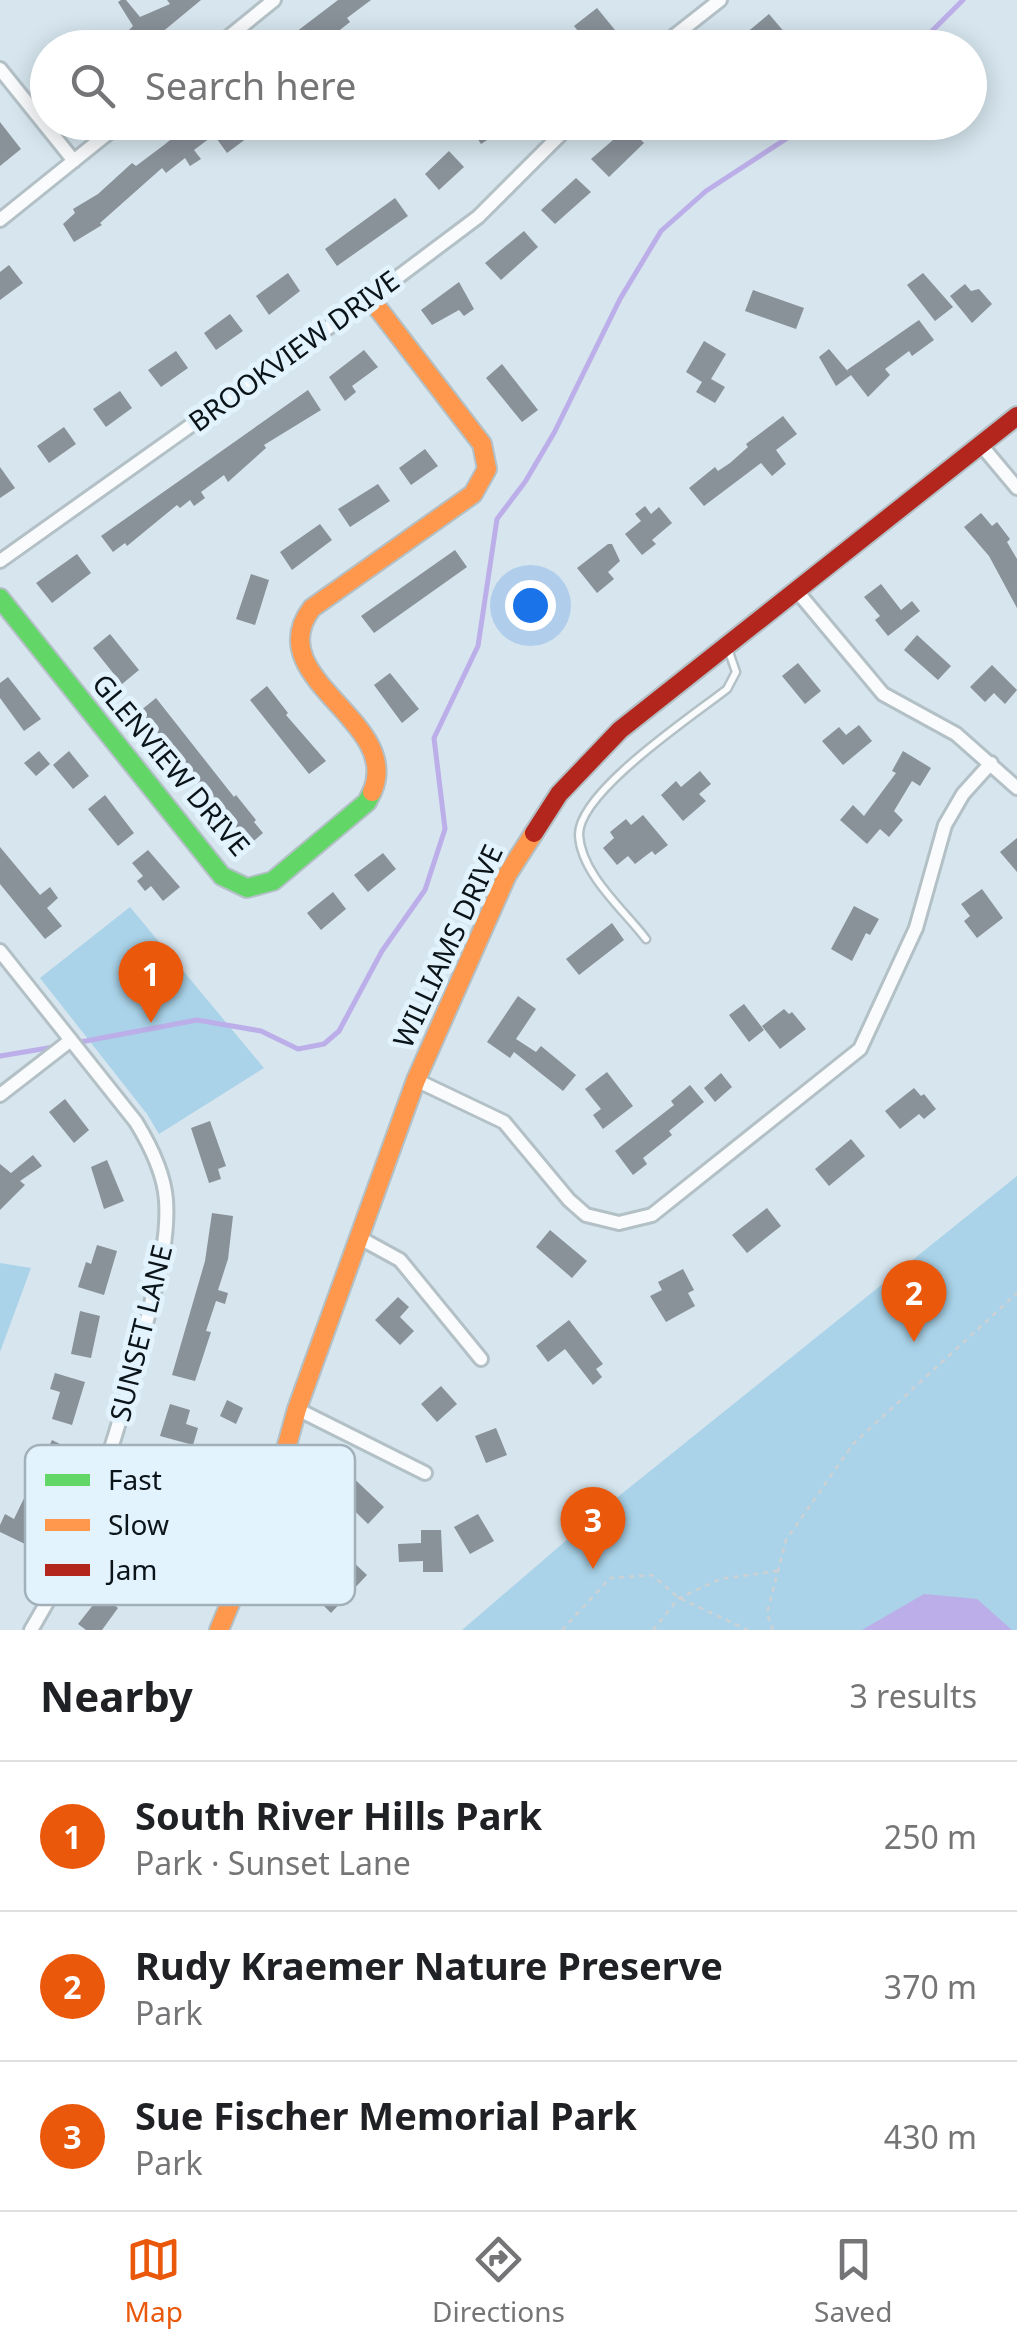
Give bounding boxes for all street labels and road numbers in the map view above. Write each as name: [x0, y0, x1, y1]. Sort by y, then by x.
street label: BROOKVIEW DRIVE: [180, 261, 406, 440]
street label: GLENVIEW DRIVE: [84, 665, 259, 863]
street label: WILLIAMS DRIVE: [383, 838, 511, 1053]
street label: SUNSET LANE: [100, 1241, 180, 1425]

